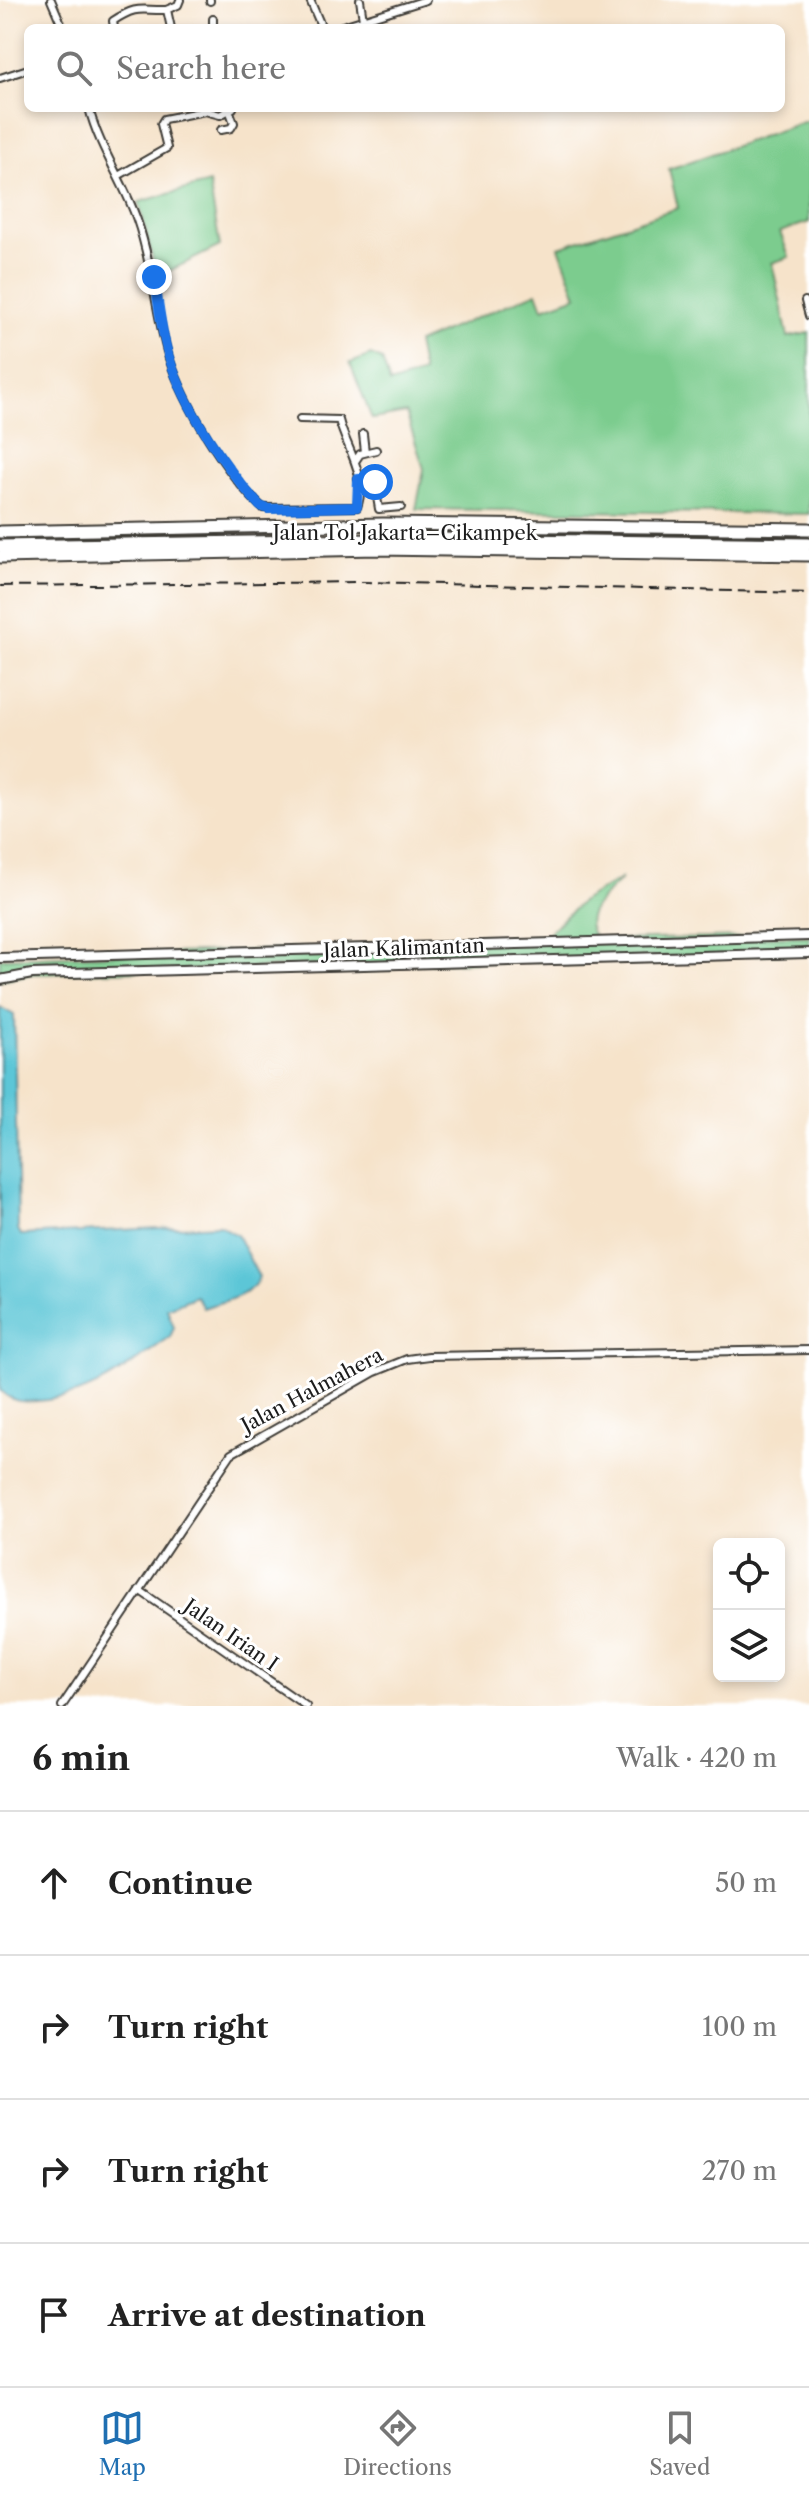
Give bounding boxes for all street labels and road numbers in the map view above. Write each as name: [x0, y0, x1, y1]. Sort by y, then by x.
street label: Jalan Tol Jakarta–Cikampek: [270, 521, 539, 545]
street label: Jalan Kalimantan: [320, 933, 486, 963]
street label: Jalan Halmahera: [234, 1342, 387, 1439]
street label: Jalan Irian I: [177, 1592, 283, 1676]

